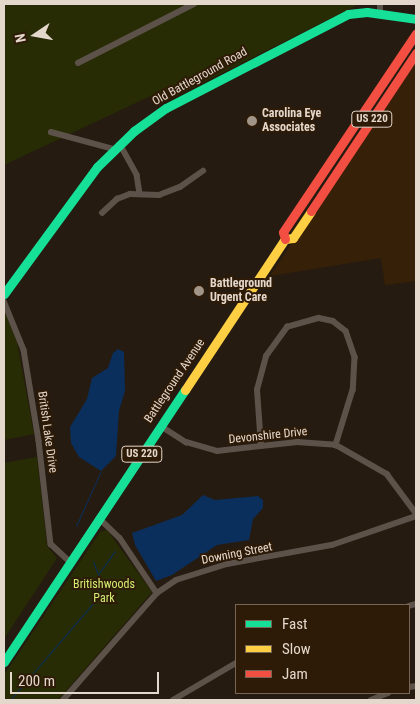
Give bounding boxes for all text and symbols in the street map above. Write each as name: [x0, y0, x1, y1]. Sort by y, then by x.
north arrow: [10, 10, 60, 60]
text: N: [12, 32, 29, 44]
street label: Old Battleground Road: [150, 45, 250, 109]
place label: Carolina Eye Associates: [262, 107, 321, 135]
road number: US 220: [351, 110, 393, 128]
marker: Carolina Eye Associates: [246, 115, 258, 127]
place label: Battleground Urgent Care: [210, 277, 272, 305]
marker: Battleground Urgent Care: [192, 284, 206, 298]
street label: Battleground Avenue: [142, 336, 208, 426]
street label: British Lake Drive: [34, 390, 60, 474]
street label: Devonshire Drive: [228, 425, 308, 447]
road number: US 220: [121, 446, 163, 462]
street label: Downing Street: [200, 540, 274, 568]
park label: Britishwoods Park: [73, 578, 135, 606]
legend: [235, 604, 410, 694]
text: Fast: [282, 615, 307, 633]
text: Slow: [282, 640, 311, 658]
scale bar: [12, 662, 161, 694]
text: Jam: [282, 665, 308, 683]
text: 200 m: [18, 672, 55, 690]

